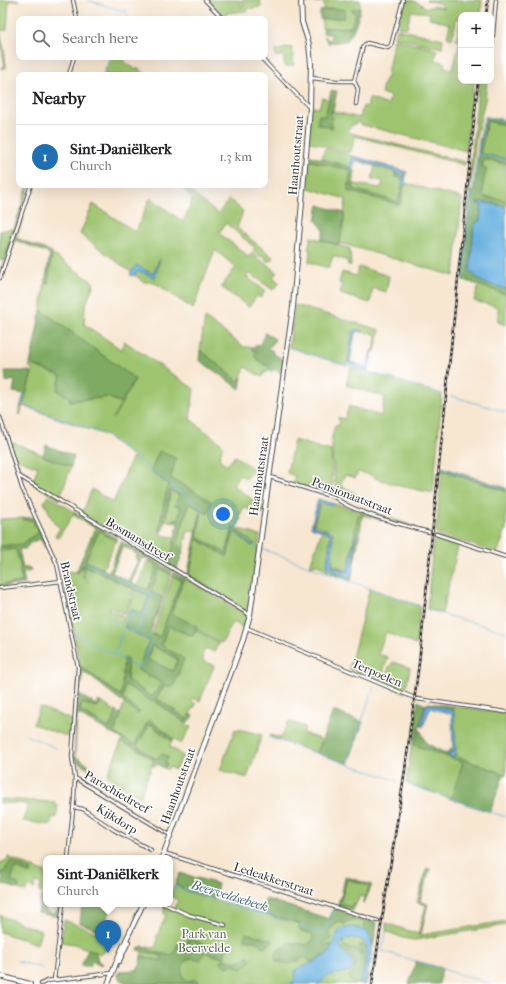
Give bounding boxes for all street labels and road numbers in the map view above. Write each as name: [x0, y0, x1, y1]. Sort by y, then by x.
street label: Haanhoutstraat: [286, 114, 307, 196]
street label: Haanhoutstraat: [246, 434, 272, 517]
street label: Pensionaatstraat: [310, 474, 395, 518]
street label: Bosmansdreef: [103, 514, 175, 565]
street label: Brandstraat: [57, 560, 85, 623]
street label: Terpoelen: [350, 656, 404, 690]
street label: Haanhoutstraat: [158, 745, 199, 826]
street label: Parochiedreef: [82, 768, 155, 818]
street label: Kijkdorp: [94, 801, 141, 837]
street label: Ledeakkerstraat: [232, 859, 317, 899]

